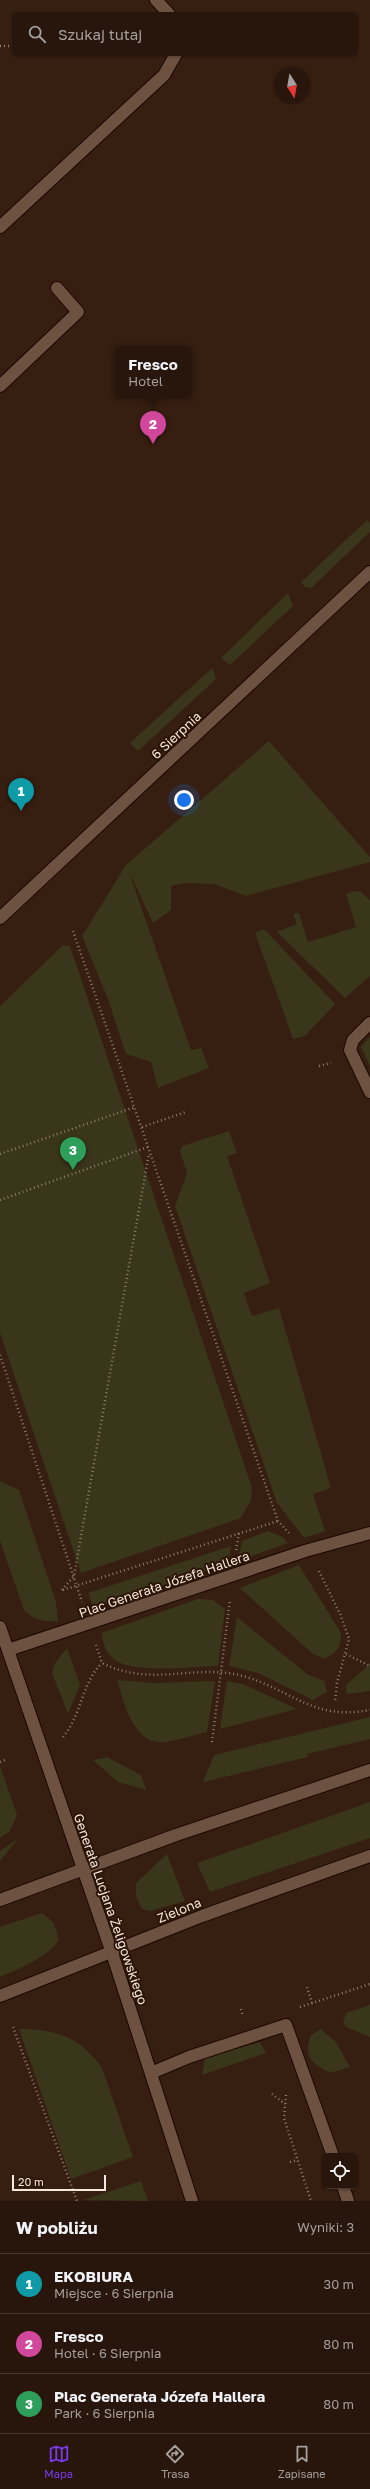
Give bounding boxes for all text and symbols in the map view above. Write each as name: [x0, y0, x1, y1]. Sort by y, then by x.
search box: [12, 12, 358, 56]
icon: search: [26, 23, 48, 45]
text: Szukaj tutaj: [58, 25, 142, 43]
north arrow: [274, 68, 310, 104]
popup: [114, 346, 192, 398]
text: Fresco: [128, 355, 178, 373]
text: Hotel: [128, 373, 163, 389]
pin: 2: [140, 411, 166, 444]
street label: 6 Sierpnia: [148, 708, 204, 762]
pin: 1: [8, 778, 34, 811]
your location: [174, 790, 194, 810]
pin: 3: [60, 1137, 86, 1170]
street label: Plac Generała Józefa Hallera: [77, 1547, 251, 1621]
street label: Generała Lucjana Żeligowskiego: [71, 1811, 151, 2007]
street label: Zielona: [155, 1894, 203, 1926]
map controls: [322, 2153, 358, 2189]
button: locate: [322, 2153, 358, 2189]
scale bar: [12, 2173, 106, 2192]
text: 20 m: [18, 2175, 44, 2188]
text: W pobliżu: [16, 2217, 98, 2238]
text: Wyniki: 3: [297, 2219, 354, 2235]
text: EKOBIURA: [54, 2267, 133, 2285]
text: 1: [26, 2276, 32, 2292]
text: 30 m: [324, 2276, 354, 2292]
text: Miejsce · 6 Sierpnia: [54, 2285, 174, 2301]
text: Fresco: [54, 2327, 103, 2345]
text: 2: [25, 2336, 33, 2352]
text: 80 m: [323, 2336, 354, 2352]
text: Hotel · 6 Sierpnia: [54, 2345, 161, 2361]
text: Plac Generała Józefa Hallera: [54, 2387, 265, 2405]
text: 3: [25, 2396, 33, 2412]
text: 80 m: [323, 2396, 354, 2412]
text: Park · 6 Sierpnia: [54, 2405, 155, 2421]
tab: Mapa: [44, 2443, 73, 2480]
tab: Trasa: [161, 2443, 190, 2480]
tab: Zapisane: [278, 2443, 326, 2480]

